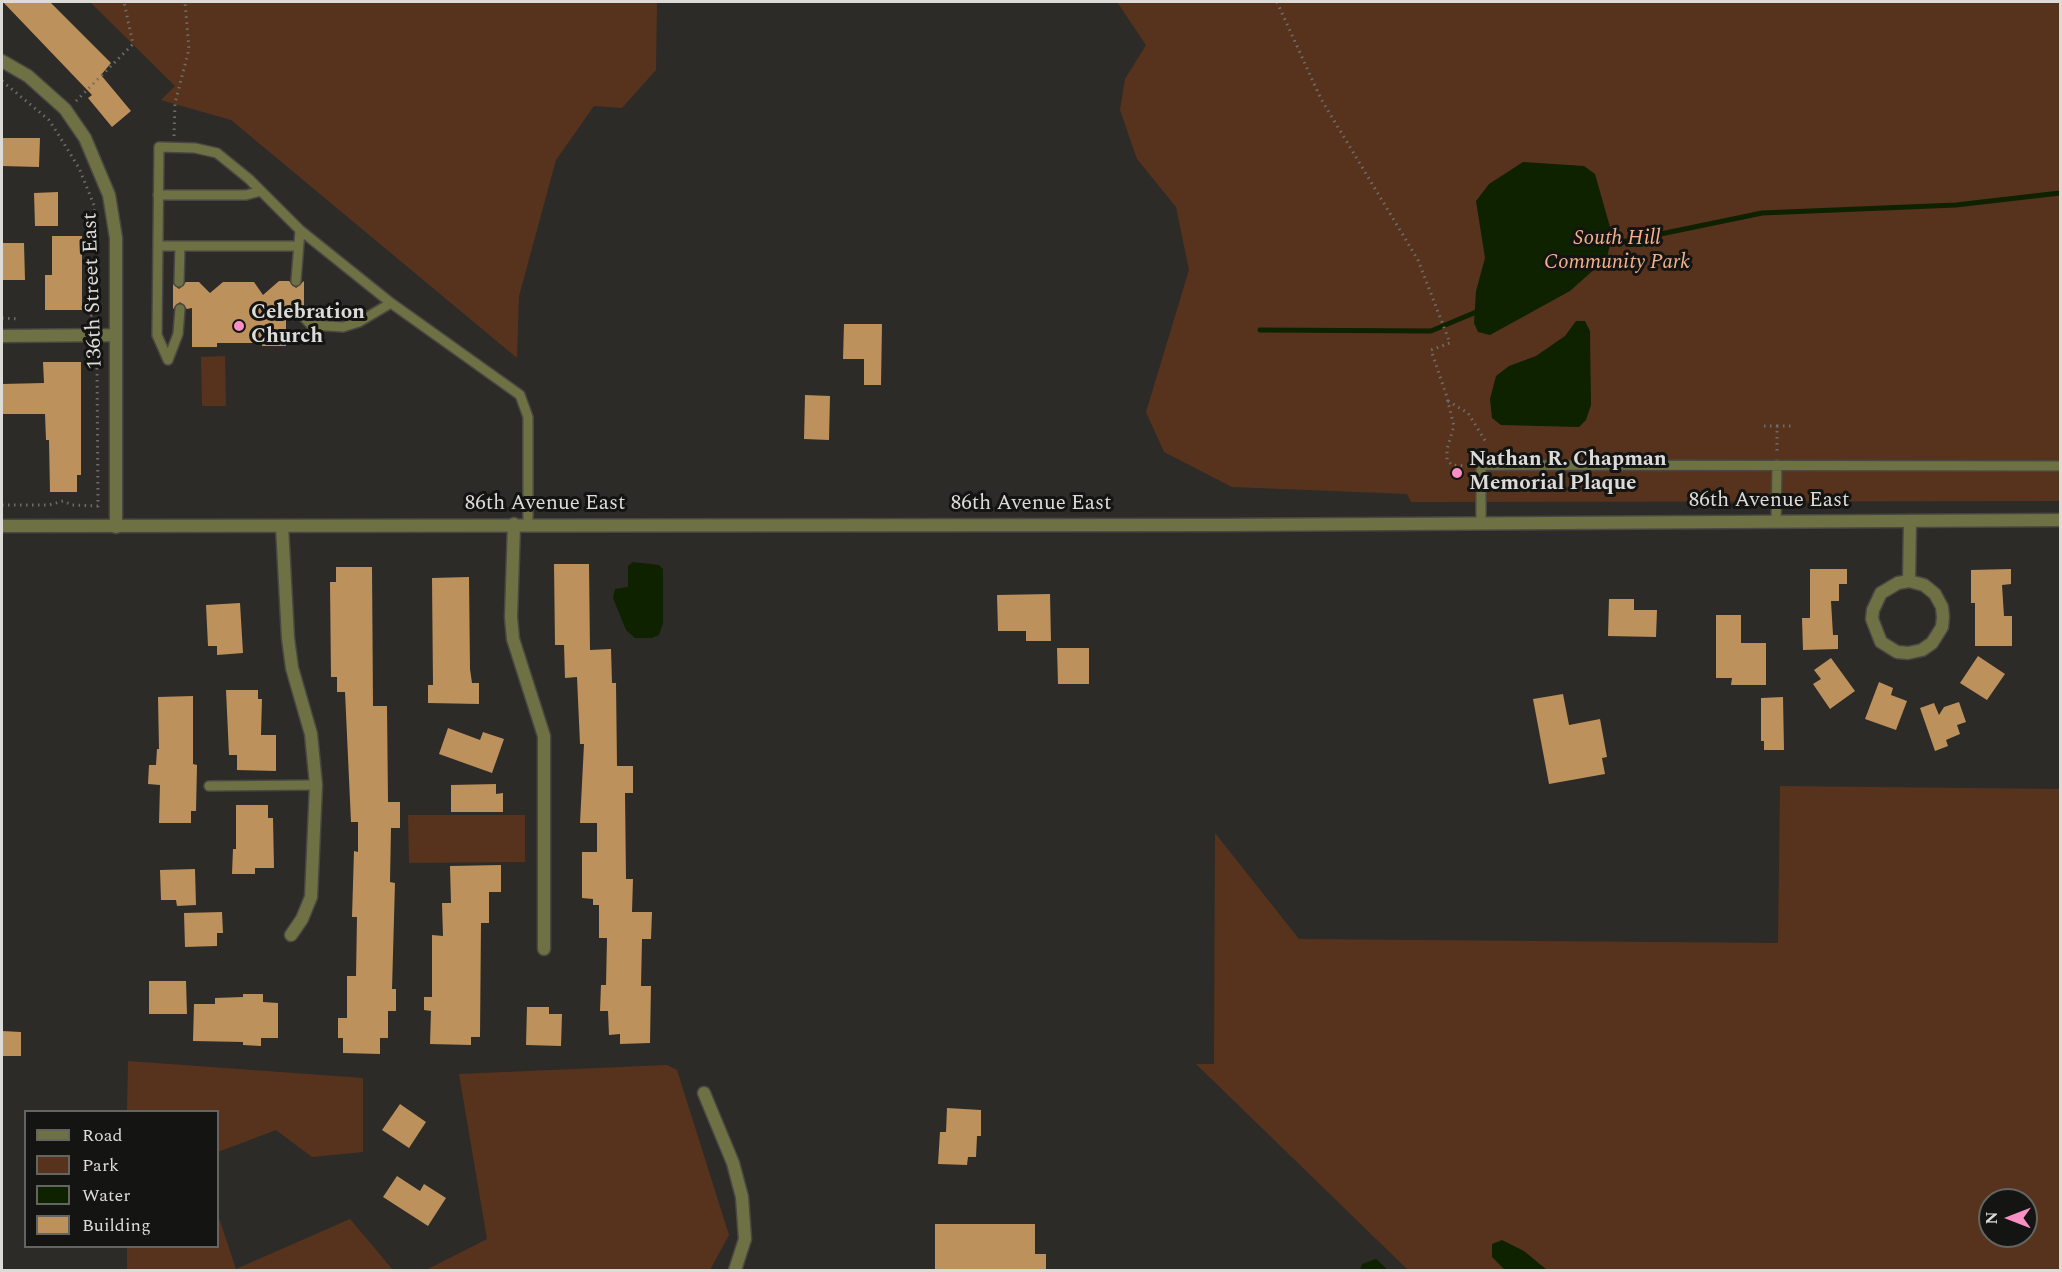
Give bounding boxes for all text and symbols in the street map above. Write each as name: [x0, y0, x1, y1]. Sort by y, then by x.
street label: 136th Street East: [79, 212, 109, 370]
park label: South Hill Community Park: [1544, 227, 1690, 277]
place label: Celebration Church: [251, 301, 365, 351]
marker: Celebration Church: [232, 319, 246, 333]
place label: Nathan R. Chapman Memorial Plaque: [1469, 448, 1667, 498]
marker: Nathan R. Chapman Memorial Plaque: [1450, 466, 1464, 480]
street label: 86th Avenue East: [1689, 489, 1849, 515]
street label: 86th Avenue East: [465, 492, 625, 518]
street label: 86th Avenue East: [951, 492, 1111, 518]
legend: [24, 1110, 219, 1248]
text: Road: [82, 1122, 123, 1149]
text: Park: [82, 1152, 119, 1179]
text: Water: [82, 1182, 130, 1209]
north arrow: [1978, 1188, 2038, 1248]
text: N: [1980, 1211, 2004, 1225]
text: Building: [82, 1212, 151, 1239]

